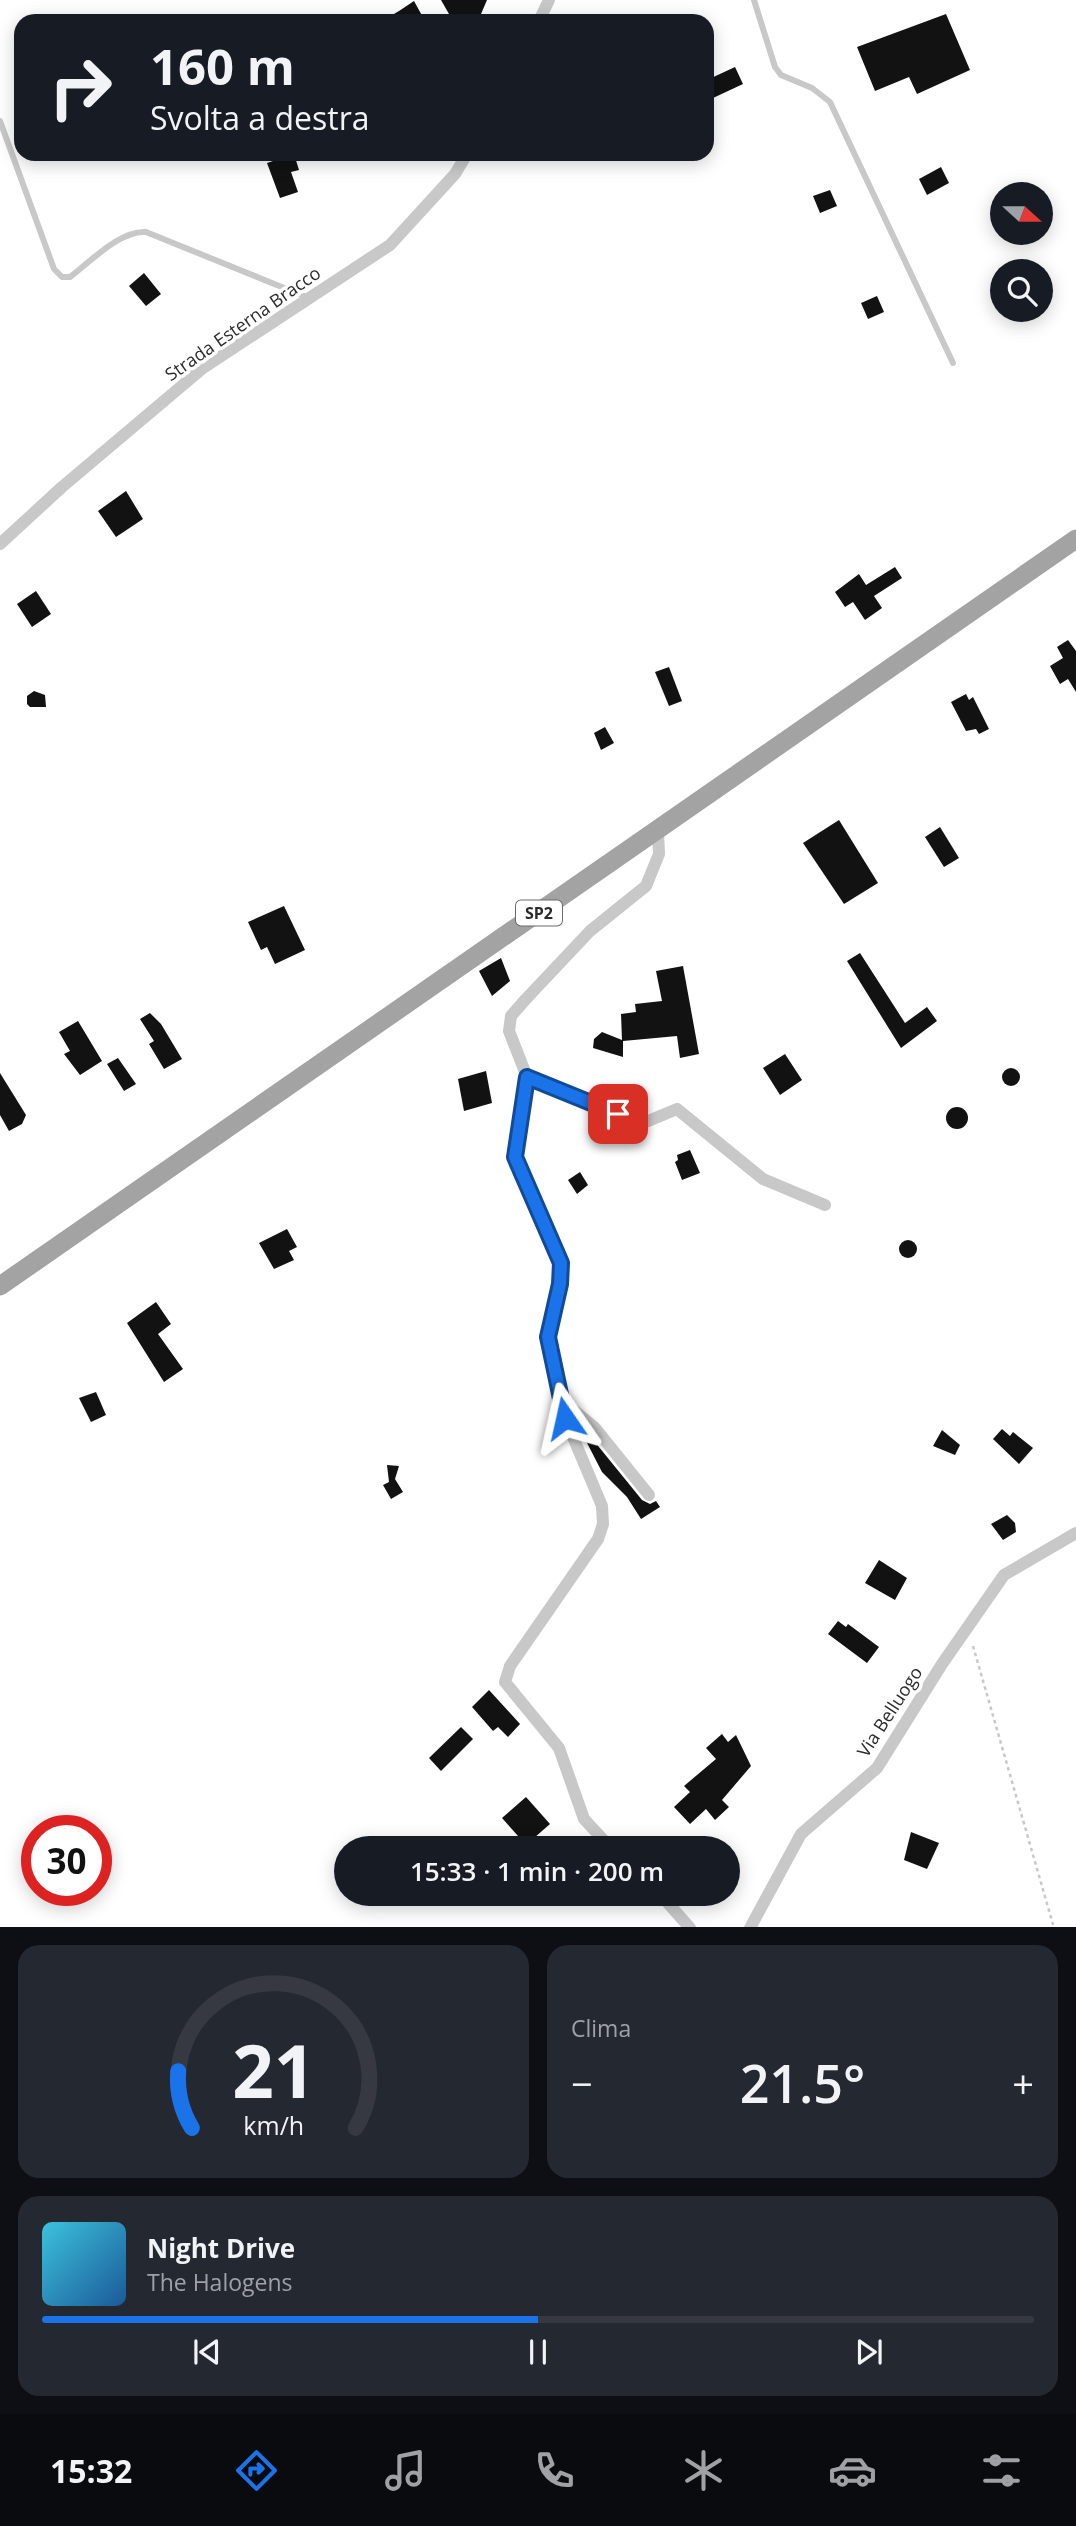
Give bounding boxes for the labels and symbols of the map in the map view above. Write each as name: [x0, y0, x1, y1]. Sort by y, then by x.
north arrow: [990, 182, 1054, 245]
street label: Strada Esterna Bracco: [160, 260, 325, 386]
road number: SP2: [516, 900, 562, 925]
pin: [588, 1084, 648, 1144]
position arrow: [528, 1381, 602, 1455]
street label: Via Belluogo: [851, 1662, 927, 1761]
speed limit sign: 30: [21, 1815, 112, 1906]

